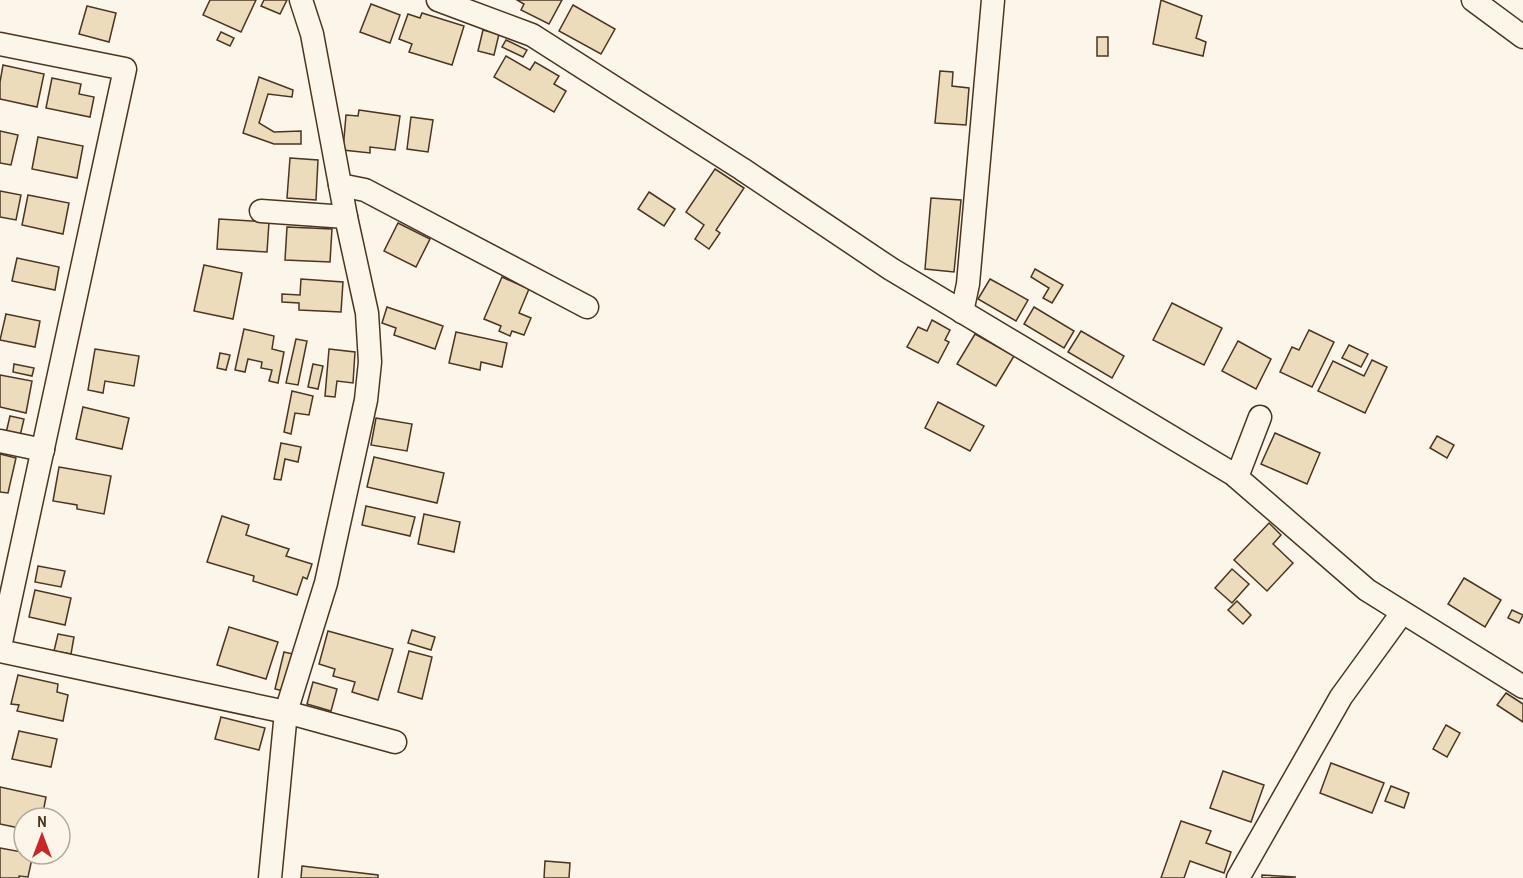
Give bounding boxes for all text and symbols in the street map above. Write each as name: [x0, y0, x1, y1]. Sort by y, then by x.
north arrow: [12, 806, 72, 866]
text: N: [37, 810, 47, 832]

